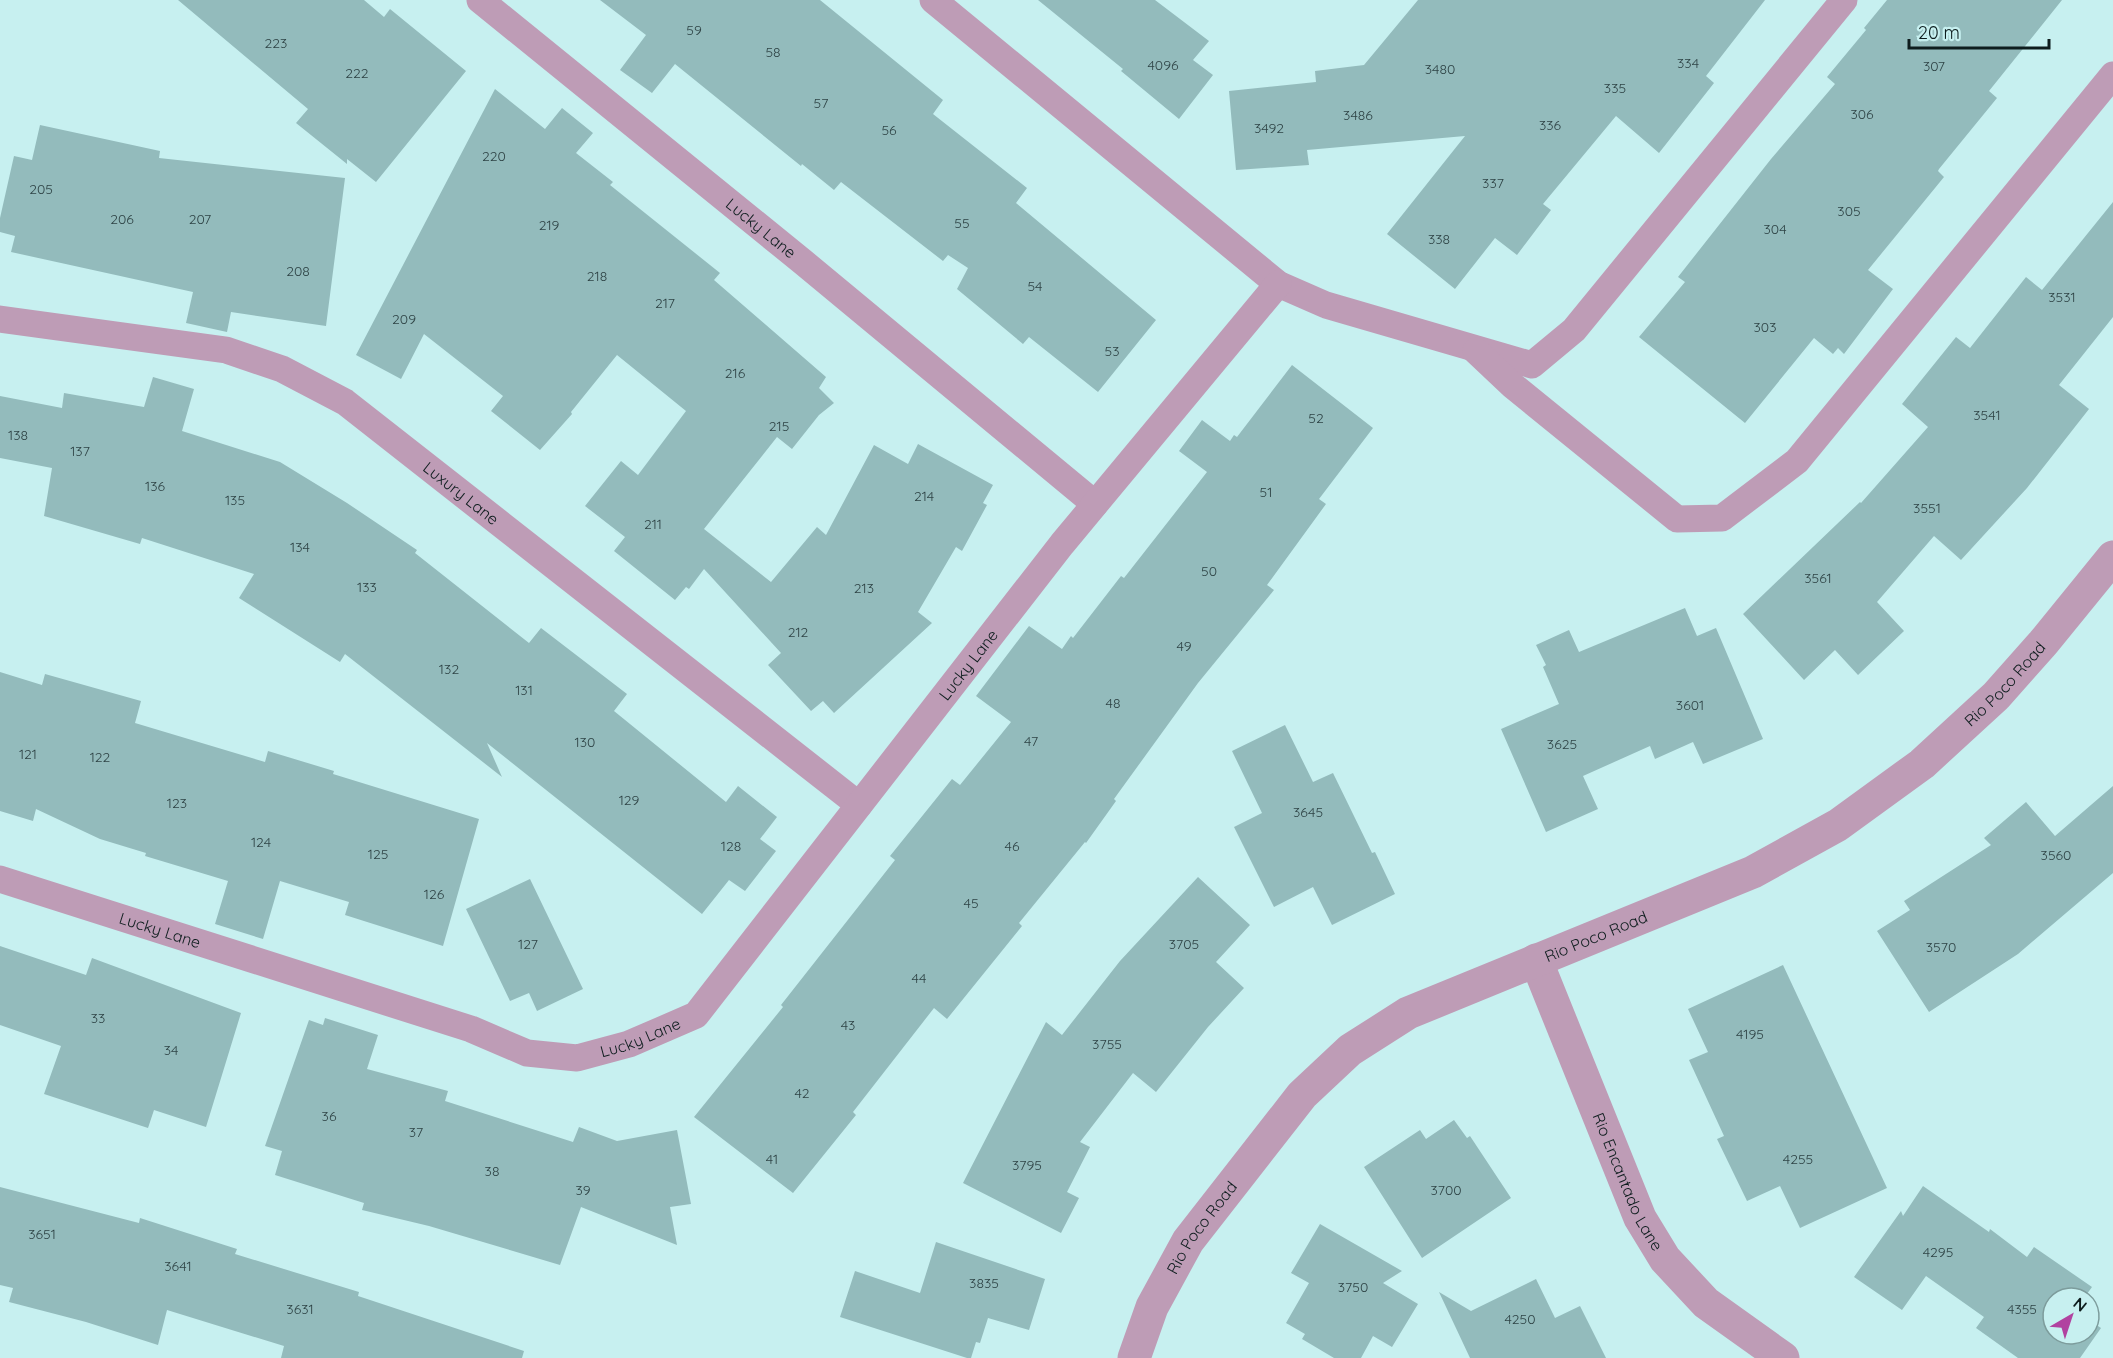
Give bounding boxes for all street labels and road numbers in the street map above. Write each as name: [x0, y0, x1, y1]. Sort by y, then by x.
street label: Lucky Lane: [722, 194, 800, 262]
street label: Luxury Lane: [419, 457, 503, 529]
street label: Lucky Lane: [934, 625, 1002, 704]
street label: Rio Poco Road: [1960, 637, 2050, 730]
street label: Rio Poco Road: [1541, 906, 1650, 966]
street label: Lucky Lane: [117, 908, 203, 952]
street label: Lucky Lane: [598, 1013, 683, 1061]
street label: Rio Encantado Lane: [1589, 1110, 1668, 1254]
street label: Rio Poco Road: [1162, 1177, 1241, 1277]

